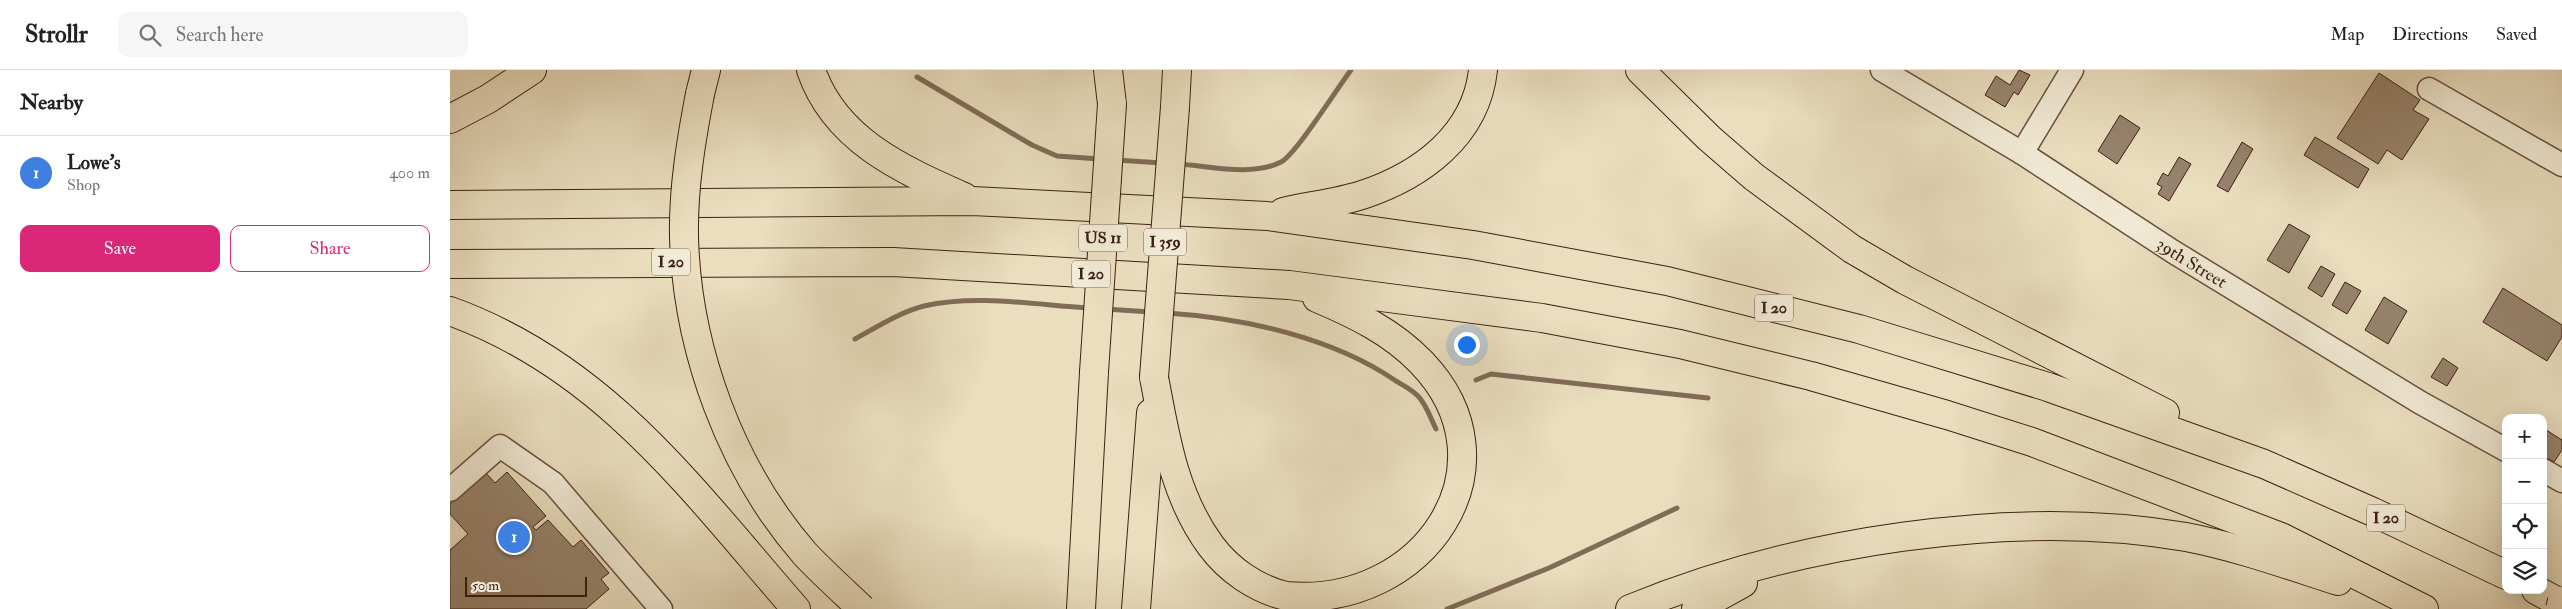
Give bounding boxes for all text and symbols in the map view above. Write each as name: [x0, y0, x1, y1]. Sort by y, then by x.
search box: [118, 12, 468, 57]
text: Strollr: [25, 19, 88, 50]
icon: search: [136, 21, 164, 49]
text: Search here: [176, 23, 264, 47]
text: Map: [2331, 23, 2364, 46]
text: Directions: [2392, 23, 2468, 46]
text: Saved: [2496, 23, 2537, 46]
text: Nearby: [20, 89, 83, 116]
text: Lowe's: [67, 151, 120, 175]
text: 1: [33, 163, 39, 183]
text: 400 m: [389, 163, 430, 183]
text: Shop: [67, 175, 100, 195]
road number: US 11: [1079, 224, 1127, 252]
button: Save: [20, 225, 220, 272]
button: Share: [230, 225, 430, 272]
road number: I 359: [1144, 228, 1186, 256]
street label: 39th Street: [2152, 232, 2231, 293]
road number: I 20: [652, 248, 690, 276]
road number: I 20: [1072, 260, 1110, 288]
road number: I 20: [1755, 294, 1793, 322]
your location: [1454, 332, 1480, 358]
map controls: [2502, 414, 2547, 594]
button: +: [2502, 414, 2547, 459]
button: −: [2502, 459, 2547, 504]
road number: I 20: [2367, 504, 2405, 532]
button: locate: [2502, 504, 2547, 549]
pin: 1: [498, 518, 530, 556]
button: layers: [2502, 549, 2547, 594]
scale bar: [465, 574, 588, 597]
text: 50 m: [472, 577, 499, 594]

